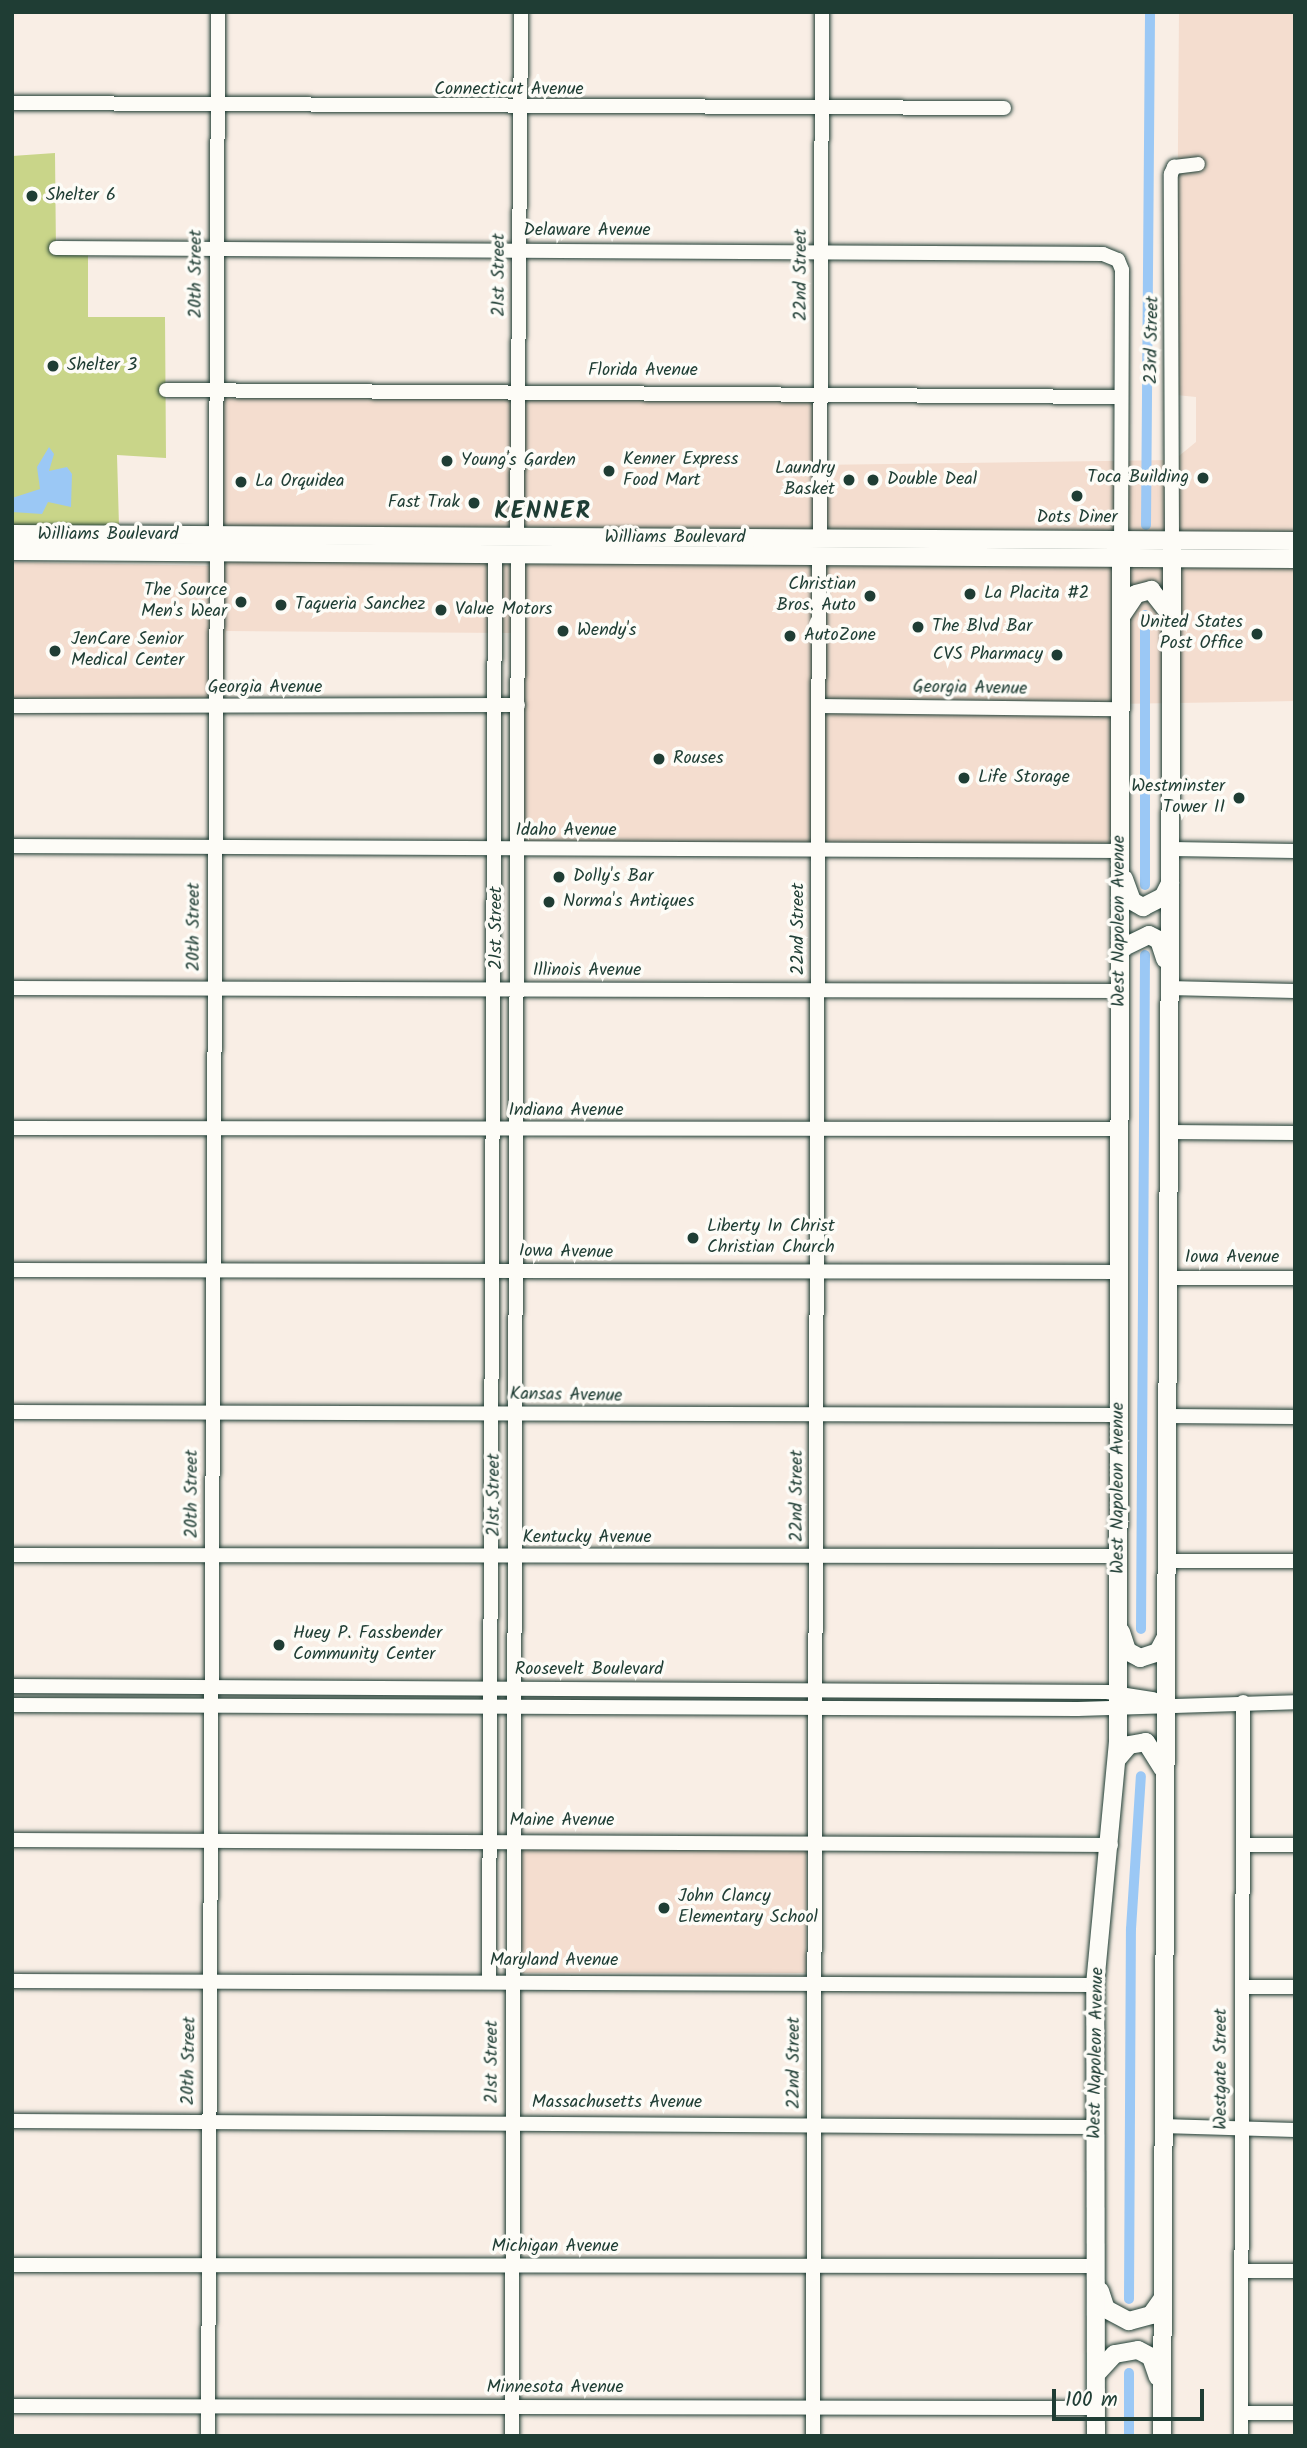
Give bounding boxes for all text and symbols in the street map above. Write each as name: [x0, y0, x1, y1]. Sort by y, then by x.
street label: Connecticut Avenue: [434, 79, 584, 101]
place label: Shelter 6: [46, 185, 116, 207]
marker: Shelter 6: [24, 188, 40, 204]
street label: Delaware Avenue: [523, 220, 651, 242]
street label: 22nd Street: [791, 229, 813, 321]
street label: 20th Street: [186, 230, 208, 318]
street label: 21st Street: [489, 233, 511, 317]
street label: 23rd Street: [1141, 296, 1165, 384]
place label: Shelter 3: [67, 355, 137, 377]
marker: Shelter 3: [45, 358, 61, 374]
street label: Florida Avenue: [588, 360, 698, 382]
place label: Young's Garden: [461, 450, 576, 472]
place label: Kenner Express Food Mart: [623, 450, 738, 492]
marker: Young's Garden: [439, 453, 455, 469]
place label: Laundry Basket: [775, 459, 835, 502]
marker: Kenner Express Food Mart: [601, 463, 617, 479]
place label: Toca Building: [1087, 467, 1189, 489]
place label: Double Deal: [887, 469, 977, 491]
marker: Toca Building: [1195, 470, 1211, 486]
place label: La Orquidea: [255, 471, 344, 493]
marker: Laundry Basket: [841, 472, 857, 488]
marker: Double Deal: [865, 472, 881, 488]
marker: La Orquidea: [233, 474, 249, 490]
marker: Dots Diner: [1069, 488, 1085, 504]
place label: Fast Trak: [388, 492, 460, 514]
marker: Fast Trak: [466, 495, 482, 511]
district label: KENNER: [495, 498, 591, 526]
place label: Dots Diner: [1036, 507, 1118, 529]
street label: Williams Boulevard: [38, 524, 178, 546]
street label: Williams Boulevard: [605, 527, 745, 549]
place label: Christian Bros. Auto: [777, 575, 856, 618]
place label: The Source Men's Wear: [141, 581, 227, 624]
place label: La Placita #2: [984, 583, 1089, 605]
marker: La Placita #2: [962, 586, 978, 602]
marker: Christian Bros. Auto: [862, 588, 878, 604]
marker: The Source Men's Wear: [233, 594, 249, 610]
place label: Taqueria Sanchez: [295, 594, 426, 616]
marker: Taqueria Sanchez: [273, 597, 289, 613]
place label: Value Motors: [455, 599, 553, 621]
marker: Value Motors: [433, 602, 449, 618]
place label: United States Post Office: [1139, 613, 1243, 656]
place label: The Blvd Bar: [932, 616, 1032, 638]
marker: The Blvd Bar: [910, 619, 926, 635]
place label: Wendy's: [577, 620, 636, 642]
marker: Wendy's: [555, 623, 571, 639]
place label: AutoZone: [804, 625, 876, 647]
marker: United States Post Office: [1249, 626, 1265, 642]
marker: AutoZone: [782, 628, 798, 644]
place label: JenCare Senior Medical Center: [71, 630, 184, 672]
marker: JenCare Senior Medical Center: [45, 641, 65, 661]
place label: CVS Pharmacy: [933, 644, 1043, 666]
marker: CVS Pharmacy: [1049, 647, 1065, 663]
street label: Georgia Avenue: [208, 677, 322, 699]
street label: Georgia Avenue: [912, 677, 1028, 701]
place label: Rouses: [673, 748, 724, 770]
marker: Rouses: [651, 751, 667, 767]
place label: Life Storage: [978, 767, 1070, 789]
marker: Life Storage: [956, 770, 972, 786]
place label: Westminster Tower II: [1131, 777, 1225, 820]
marker: Westminster Tower II: [1231, 790, 1247, 806]
street label: Idaho Avenue: [515, 820, 617, 842]
street label: West Napoleon Avenue: [1109, 835, 1131, 1007]
place label: Dolly's Bar: [573, 866, 653, 888]
marker: Dolly's Bar: [551, 869, 567, 885]
street label: 20th Street: [184, 883, 206, 971]
street label: 22nd Street: [788, 883, 810, 975]
street label: 21st Street: [486, 886, 508, 970]
place label: Norma's Antiques: [563, 891, 694, 913]
marker: Norma's Antiques: [541, 894, 557, 910]
street label: Illinois Avenue: [533, 960, 641, 982]
street label: Indiana Avenue: [508, 1100, 624, 1122]
place label: Liberty In Christ Christian Church: [707, 1217, 835, 1260]
marker: Liberty In Christ Christian Church: [685, 1230, 701, 1246]
street label: Iowa Avenue: [519, 1241, 613, 1265]
street label: Iowa Avenue: [1185, 1247, 1279, 1269]
street label: Kansas Avenue: [509, 1384, 623, 1408]
street label: West Napoleon Avenue: [1108, 1402, 1130, 1574]
street label: 20th Street: [182, 1450, 204, 1538]
street label: 22nd Street: [787, 1450, 809, 1542]
street label: 21st Street: [484, 1453, 506, 1537]
street label: Kentucky Avenue: [522, 1527, 652, 1549]
place label: Huey P. Fassbender Community Center: [293, 1624, 442, 1666]
marker: Huey P. Fassbender Community Center: [271, 1637, 287, 1653]
street label: Roosevelt Boulevard: [515, 1659, 663, 1681]
street label: Maine Avenue: [510, 1810, 614, 1832]
place label: John Clancy Elementary School: [678, 1887, 818, 1930]
marker: John Clancy Elementary School: [656, 1900, 672, 1916]
street label: Maryland Avenue: [490, 1950, 618, 1972]
street label: West Napoleon Avenue: [1085, 1967, 1109, 2139]
street label: Westgate Street: [1211, 2008, 1233, 2130]
street label: 20th Street: [178, 2016, 202, 2106]
street label: 22nd Street: [784, 2017, 806, 2109]
street label: 21st Street: [482, 2020, 504, 2104]
street label: Massachusetts Avenue: [532, 2092, 702, 2114]
street label: Michigan Avenue: [491, 2236, 619, 2258]
scale bar: [1055, 2374, 1207, 2418]
street label: Minnesota Avenue: [486, 2377, 624, 2399]
text: 100 m: [1065, 2384, 1118, 2417]

